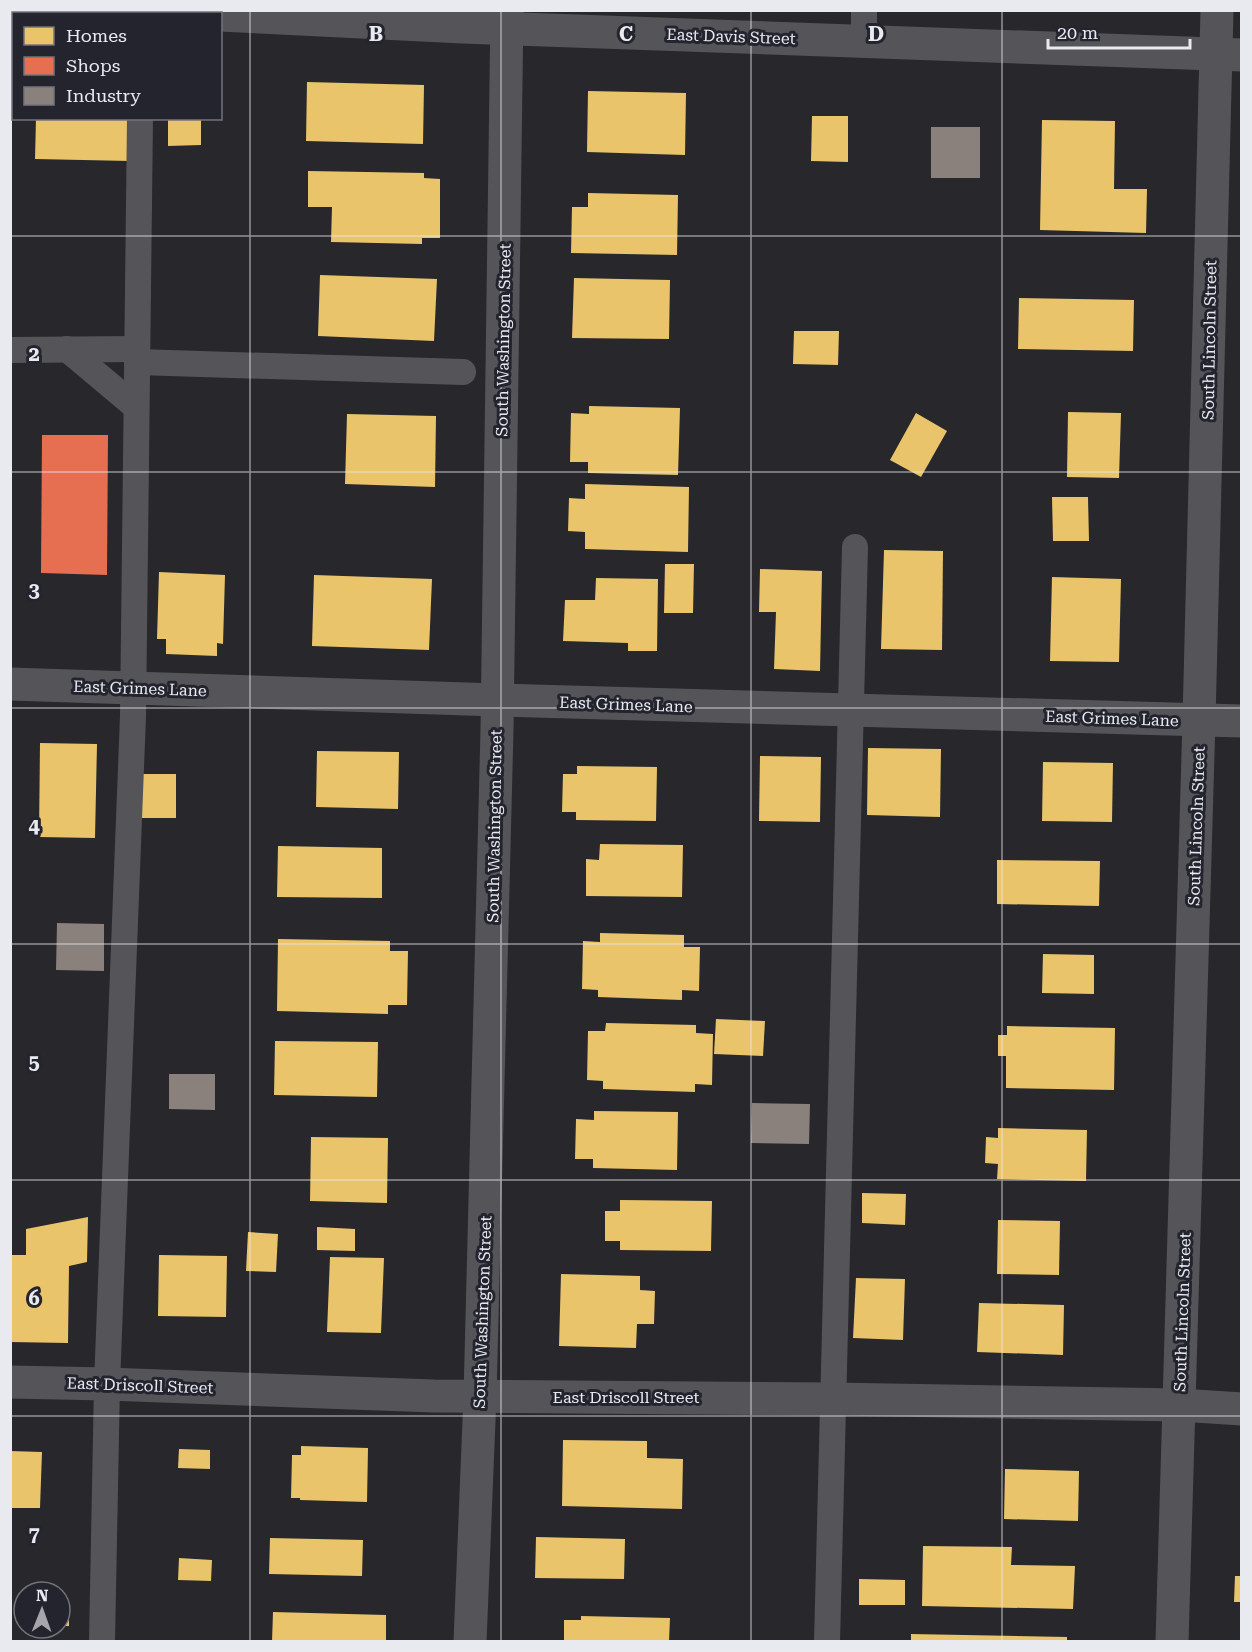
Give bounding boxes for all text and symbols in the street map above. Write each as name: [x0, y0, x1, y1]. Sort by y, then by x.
legend: [12, 12, 222, 120]
scale bar: [1048, 12, 1190, 50]
text: B: [369, 22, 383, 46]
text: C: [619, 22, 633, 46]
text: D: [868, 22, 884, 46]
text: 20 m: [1057, 22, 1098, 43]
text: Homes: [66, 25, 127, 46]
street label: East Davis Street: [666, 25, 796, 48]
text: Shops: [66, 55, 120, 76]
text: Industry: [66, 85, 141, 106]
street label: South Washington Street: [492, 243, 515, 437]
street label: South Lincoln Street: [1199, 260, 1220, 420]
text: 2: [28, 342, 40, 366]
text: 3: [28, 578, 40, 602]
street label: East Grimes Lane: [73, 677, 207, 700]
street label: East Grimes Lane: [559, 693, 693, 716]
street label: East Grimes Lane: [1045, 707, 1179, 730]
street label: South Washington Street: [483, 729, 506, 923]
street label: South Lincoln Street: [1184, 746, 1209, 906]
text: 4: [28, 814, 40, 838]
text: 5: [28, 1050, 40, 1074]
street label: South Washington Street: [470, 1215, 495, 1409]
street label: South Lincoln Street: [1170, 1232, 1195, 1392]
text: 6: [28, 1286, 40, 1310]
street label: East Driscoll Street: [66, 1373, 214, 1398]
street label: East Driscoll Street: [553, 1388, 699, 1407]
text: 7: [28, 1522, 40, 1546]
north arrow: [12, 1580, 72, 1640]
text: N: [36, 1586, 49, 1605]

